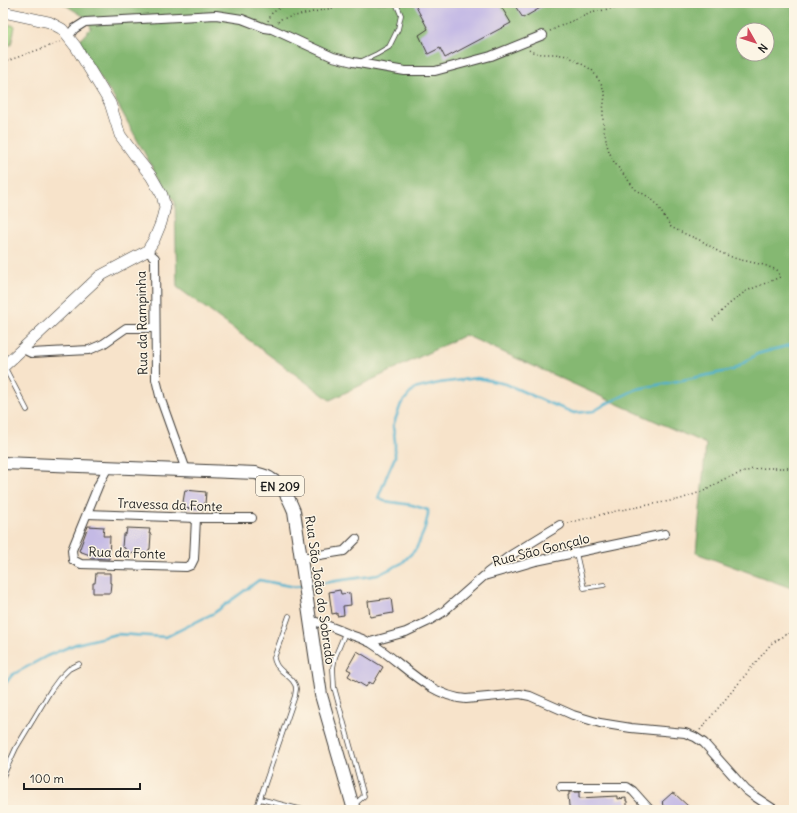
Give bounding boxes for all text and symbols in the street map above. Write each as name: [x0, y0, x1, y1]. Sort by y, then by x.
north arrow: [735, 22, 775, 62]
text: N: [755, 41, 771, 56]
street label: Rua da Rampinha: [133, 271, 151, 375]
road number: EN 209: [256, 476, 304, 496]
street label: Travessa da Fonte: [117, 495, 223, 515]
street label: Rua São João do Sobrado: [301, 514, 339, 666]
street label: Rua São Gonçalo: [491, 530, 591, 570]
street label: Rua da Fonte: [88, 543, 166, 563]
scale bar: [24, 765, 140, 791]
text: 100 m: [30, 771, 64, 786]

